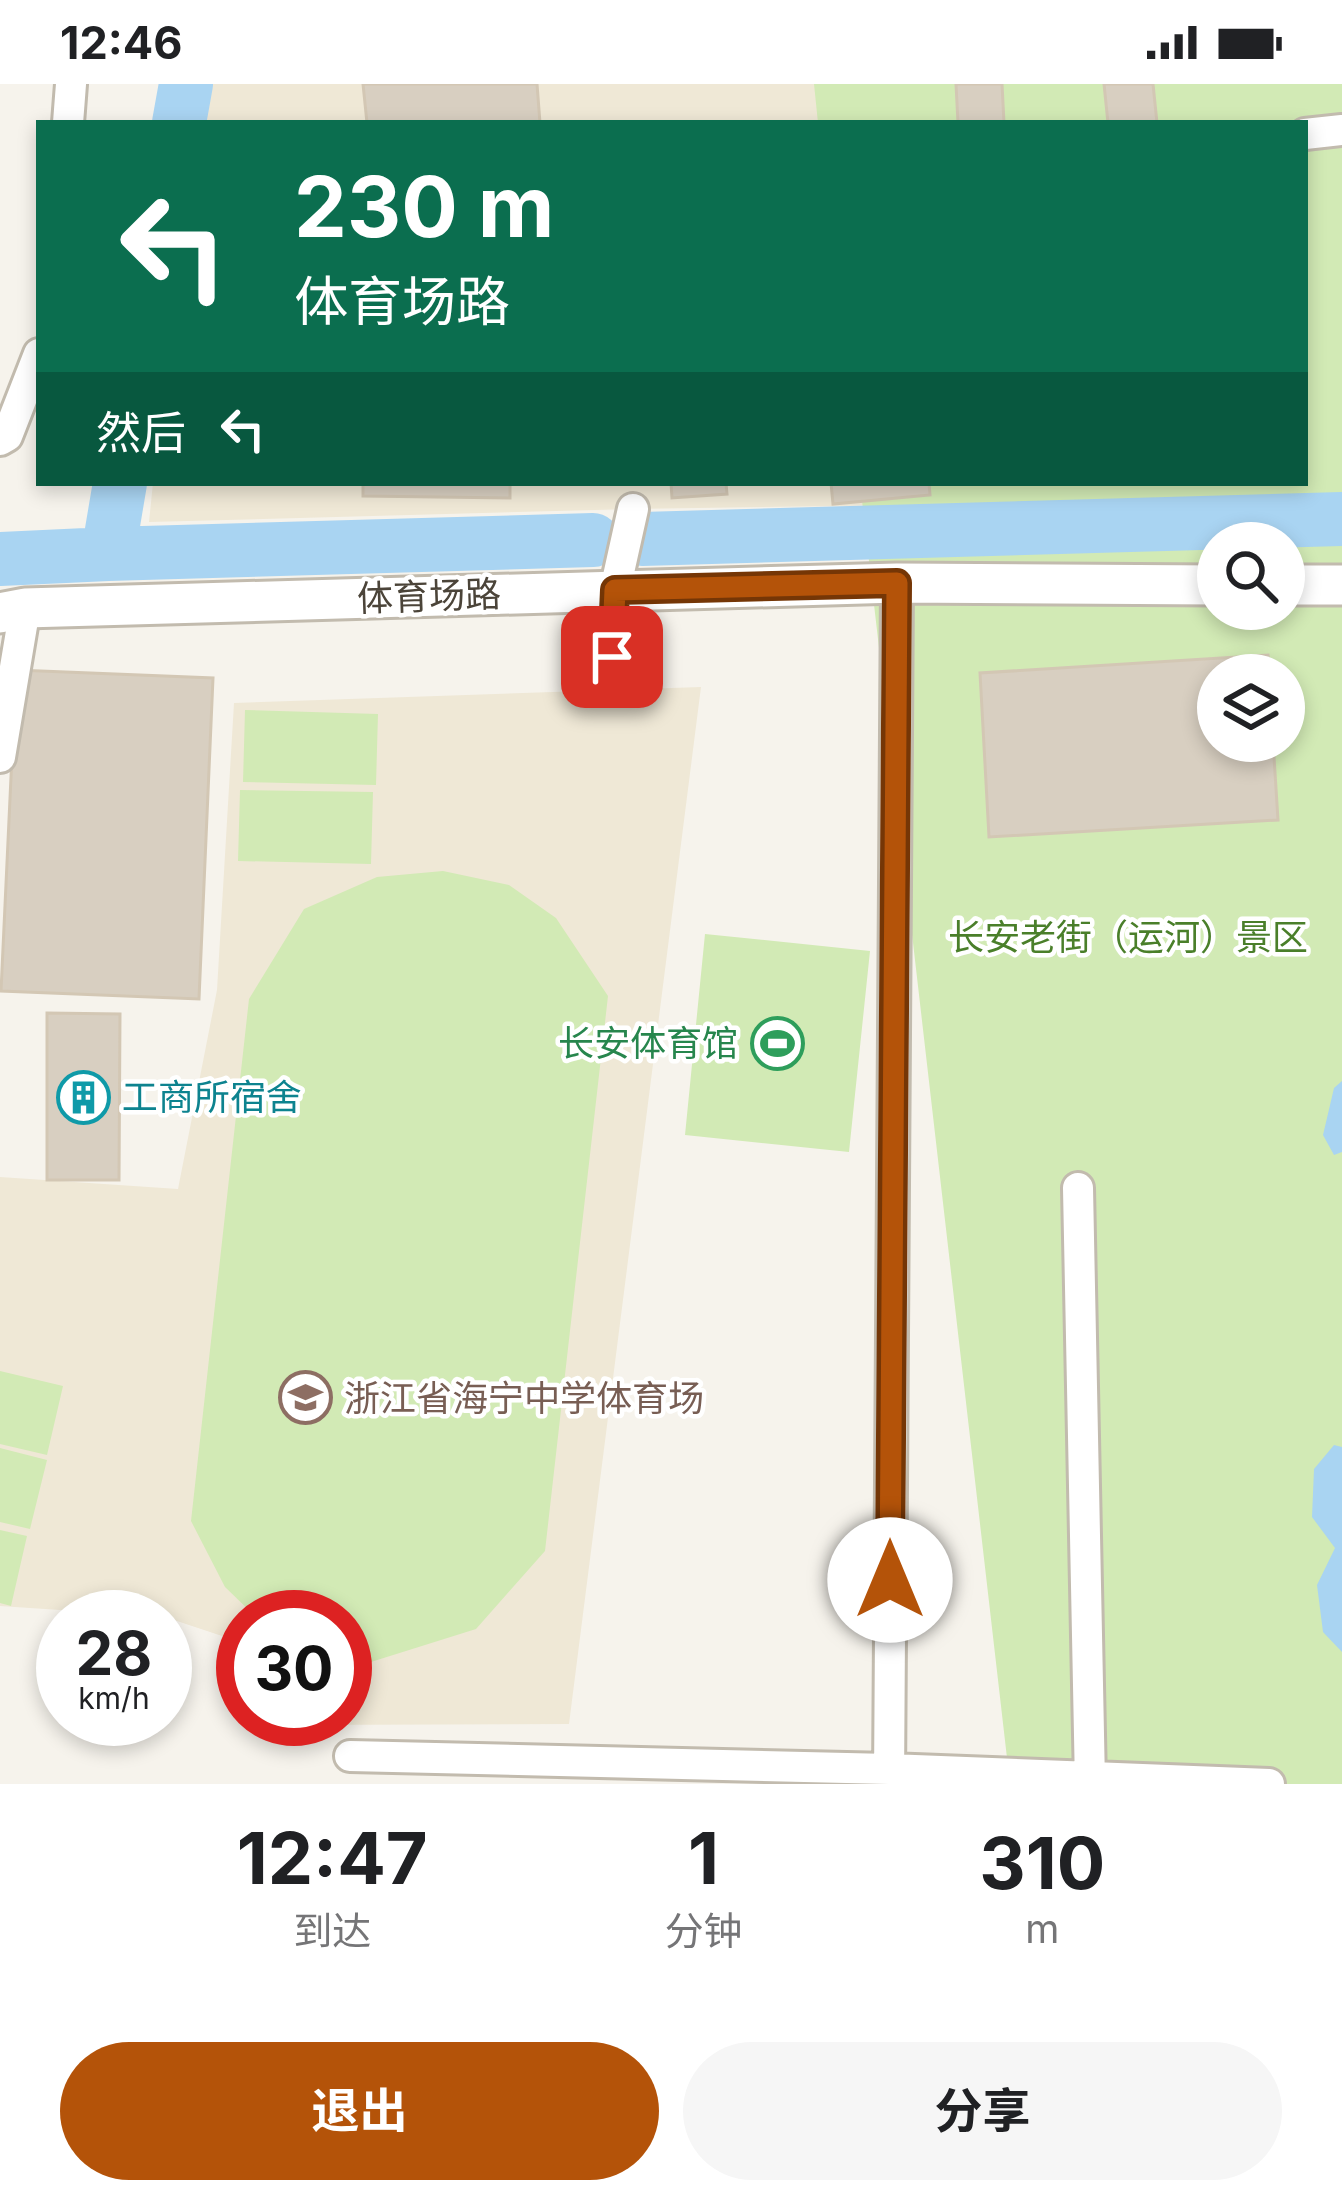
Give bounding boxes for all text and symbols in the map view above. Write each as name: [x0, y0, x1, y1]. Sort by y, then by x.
text: 12:46: [60, 15, 182, 70]
text: 230 m: [294, 156, 554, 257]
icon: left: [96, 168, 252, 324]
text: 体育场路: [294, 269, 510, 334]
icon: left: [210, 396, 276, 462]
text: 然后: [96, 405, 186, 460]
map controls: [1197, 522, 1305, 762]
button: search: [1197, 522, 1305, 630]
street label: 体育场路: [356, 572, 502, 620]
pin: [561, 606, 663, 708]
icon: arrive: [579, 624, 645, 690]
button: layers: [1197, 654, 1305, 762]
park label: 长安老街（运河）景区: [948, 915, 1308, 959]
sports icon: 长安体育馆: [749, 1015, 805, 1071]
place label: 长安体育馆: [558, 1021, 738, 1065]
building icon: 工商所宿舍: [55, 1069, 111, 1125]
place label: 工商所宿舍: [122, 1075, 302, 1119]
school or university icon: 浙江省海宁中学体育场: [277, 1370, 333, 1426]
place label: 浙江省海宁中学体育场: [344, 1376, 704, 1420]
position arrow: [827, 1517, 953, 1643]
speed limit sign: 30: [216, 1590, 372, 1746]
text: 28: [76, 1617, 152, 1689]
text: km/h: [78, 1680, 150, 1716]
text: 12:47: [237, 1814, 428, 1901]
text: 1: [688, 1814, 719, 1901]
text: 310: [979, 1819, 1105, 1906]
text: m: [1025, 1905, 1059, 1952]
text: 到达: [293, 1907, 371, 1954]
text: 分钟: [664, 1907, 742, 1954]
button: 退出: [60, 2042, 659, 2180]
button: 分享: [683, 2042, 1282, 2180]

